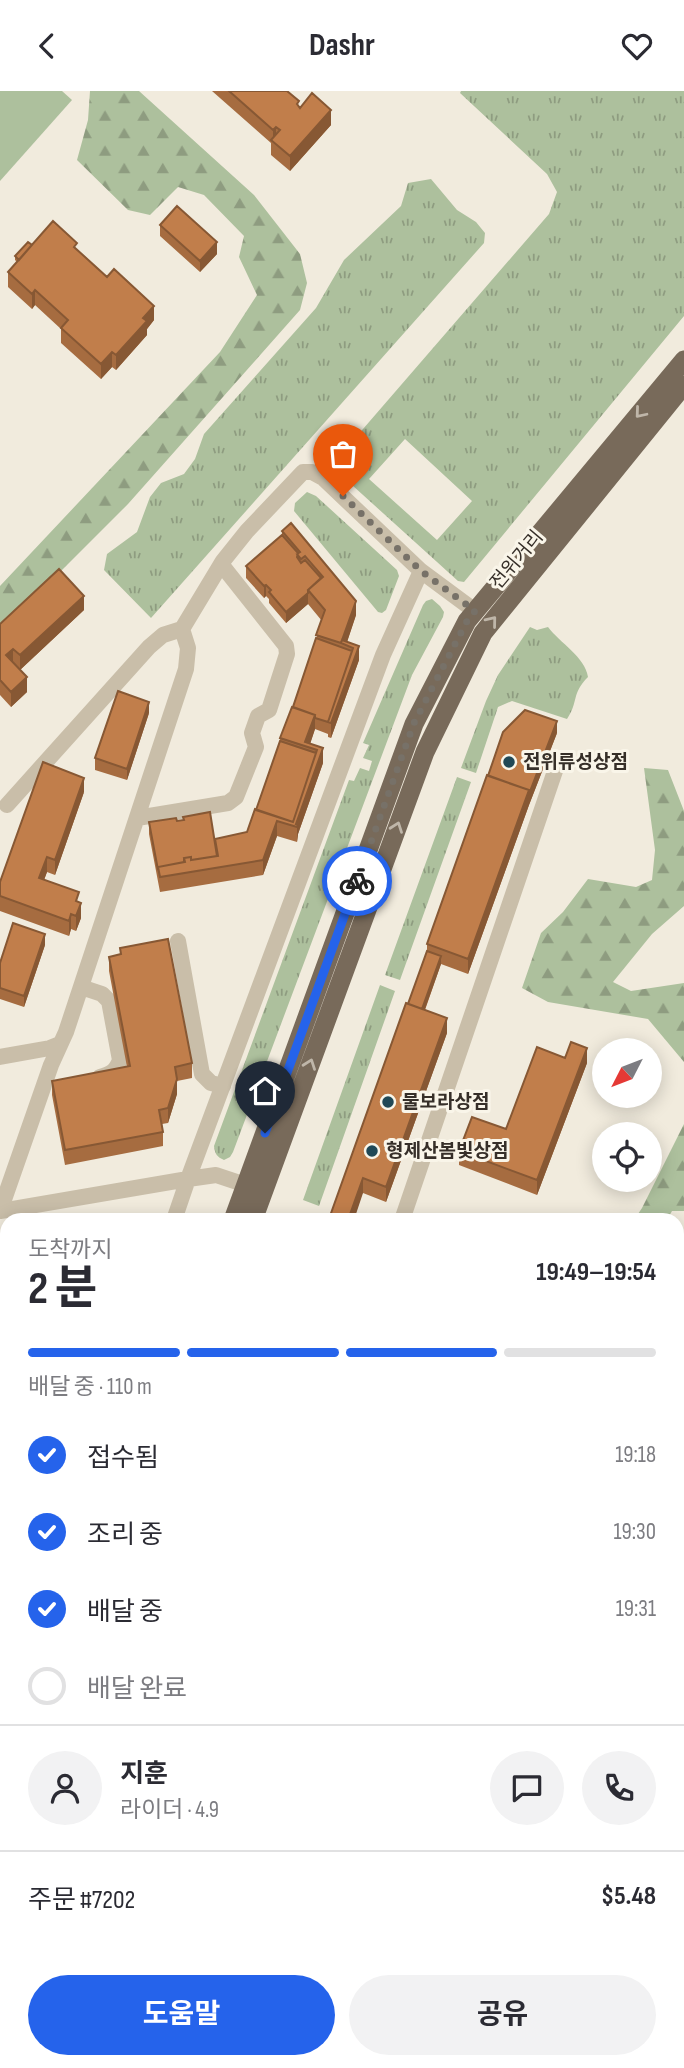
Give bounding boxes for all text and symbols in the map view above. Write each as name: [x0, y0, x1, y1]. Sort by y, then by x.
text: Dashr: [309, 26, 375, 65]
icon: back: [28, 27, 66, 65]
icon: heart: [618, 27, 656, 65]
one-way arrow: [636, 405, 649, 417]
pin: [313, 424, 373, 496]
icon: bag: [324, 435, 362, 473]
street label: 전위거리: [486, 526, 548, 594]
one-way arrow: [484, 617, 497, 629]
place label: 전위류성상점: [523, 751, 628, 774]
marker: 전위류성상점: [501, 754, 517, 770]
one-way arrow: [389, 822, 403, 834]
courier: [322, 846, 392, 916]
icon: bike: [338, 862, 376, 900]
north arrow: [592, 1038, 662, 1108]
map controls: [592, 1038, 662, 1192]
one-way arrow: [302, 1058, 316, 1070]
pin: [235, 1061, 295, 1133]
icon: home: [246, 1072, 284, 1110]
place label: 물보라상점: [402, 1091, 489, 1114]
marker: 물보라상점: [380, 1094, 396, 1110]
button: locate: [592, 1122, 662, 1192]
place label: 형제산봄빛상점: [386, 1140, 508, 1163]
marker: 형제산봄빛상점: [364, 1143, 380, 1159]
text: 도착까지: [28, 1236, 113, 1264]
text: 19:49–19:54: [536, 1257, 656, 1288]
text: 2 분: [28, 1262, 98, 1317]
text: 배달 중 · 110 m: [28, 1373, 152, 1401]
icon: check: [28, 1436, 66, 1474]
text: 19:18: [615, 1441, 656, 1469]
text: 접수됨: [87, 1443, 159, 1474]
icon: check: [28, 1513, 66, 1551]
text: 19:30: [614, 1518, 656, 1546]
text: 조리 중: [87, 1520, 163, 1551]
icon: check: [28, 1590, 66, 1628]
text: 19:31: [616, 1595, 656, 1623]
text: 배달 중: [87, 1597, 163, 1628]
text: 배달 완료: [87, 1674, 187, 1705]
button: person: [28, 1751, 102, 1825]
button: chat: [490, 1751, 564, 1825]
button: phone: [582, 1751, 656, 1825]
text: 지훈: [120, 1759, 168, 1790]
text: 라이더 · 4.9: [120, 1796, 219, 1824]
text: $5.48: [601, 1881, 656, 1912]
text: 주문 #7202: [28, 1885, 135, 1916]
button: 도움말: [28, 1975, 335, 2055]
button: 공유: [349, 1975, 656, 2055]

